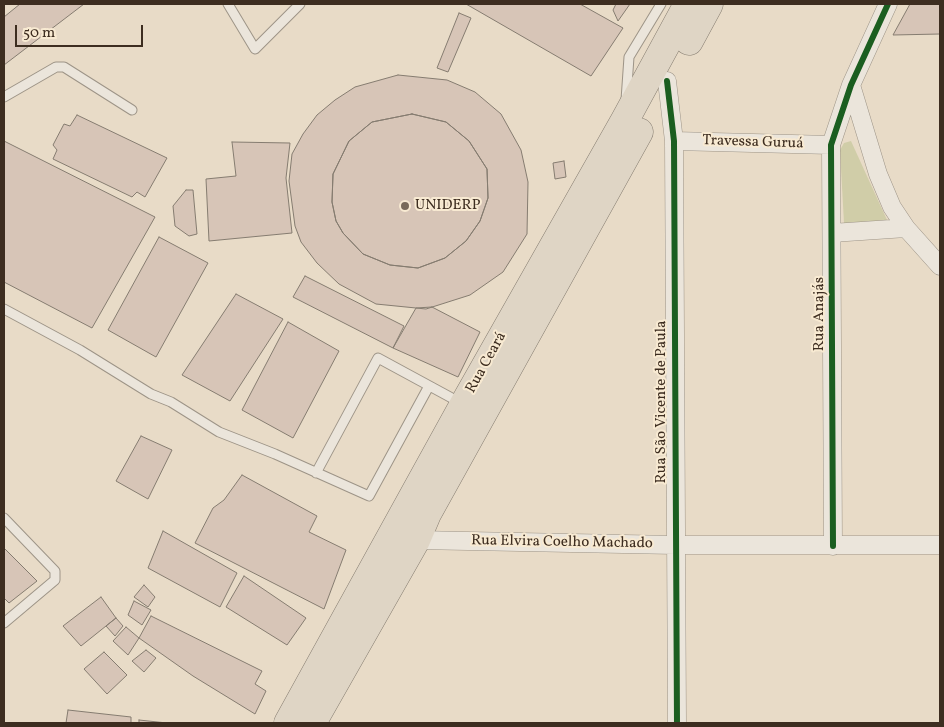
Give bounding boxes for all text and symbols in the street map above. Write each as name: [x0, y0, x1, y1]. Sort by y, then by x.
scale bar: [18, 15, 145, 47]
text: 50 m: [23, 23, 55, 44]
street label: Travessa Guruá: [702, 132, 804, 154]
place label: UNIDERP: [415, 197, 481, 215]
marker: UNIDERP: [399, 200, 411, 212]
street label: Rua Anajás: [811, 277, 829, 351]
street label: Rua São Vicente de Paula: [653, 320, 671, 484]
street label: Rua Ceará: [463, 329, 511, 397]
street label: Rua Elvira Coelho Machado: [471, 532, 653, 554]

